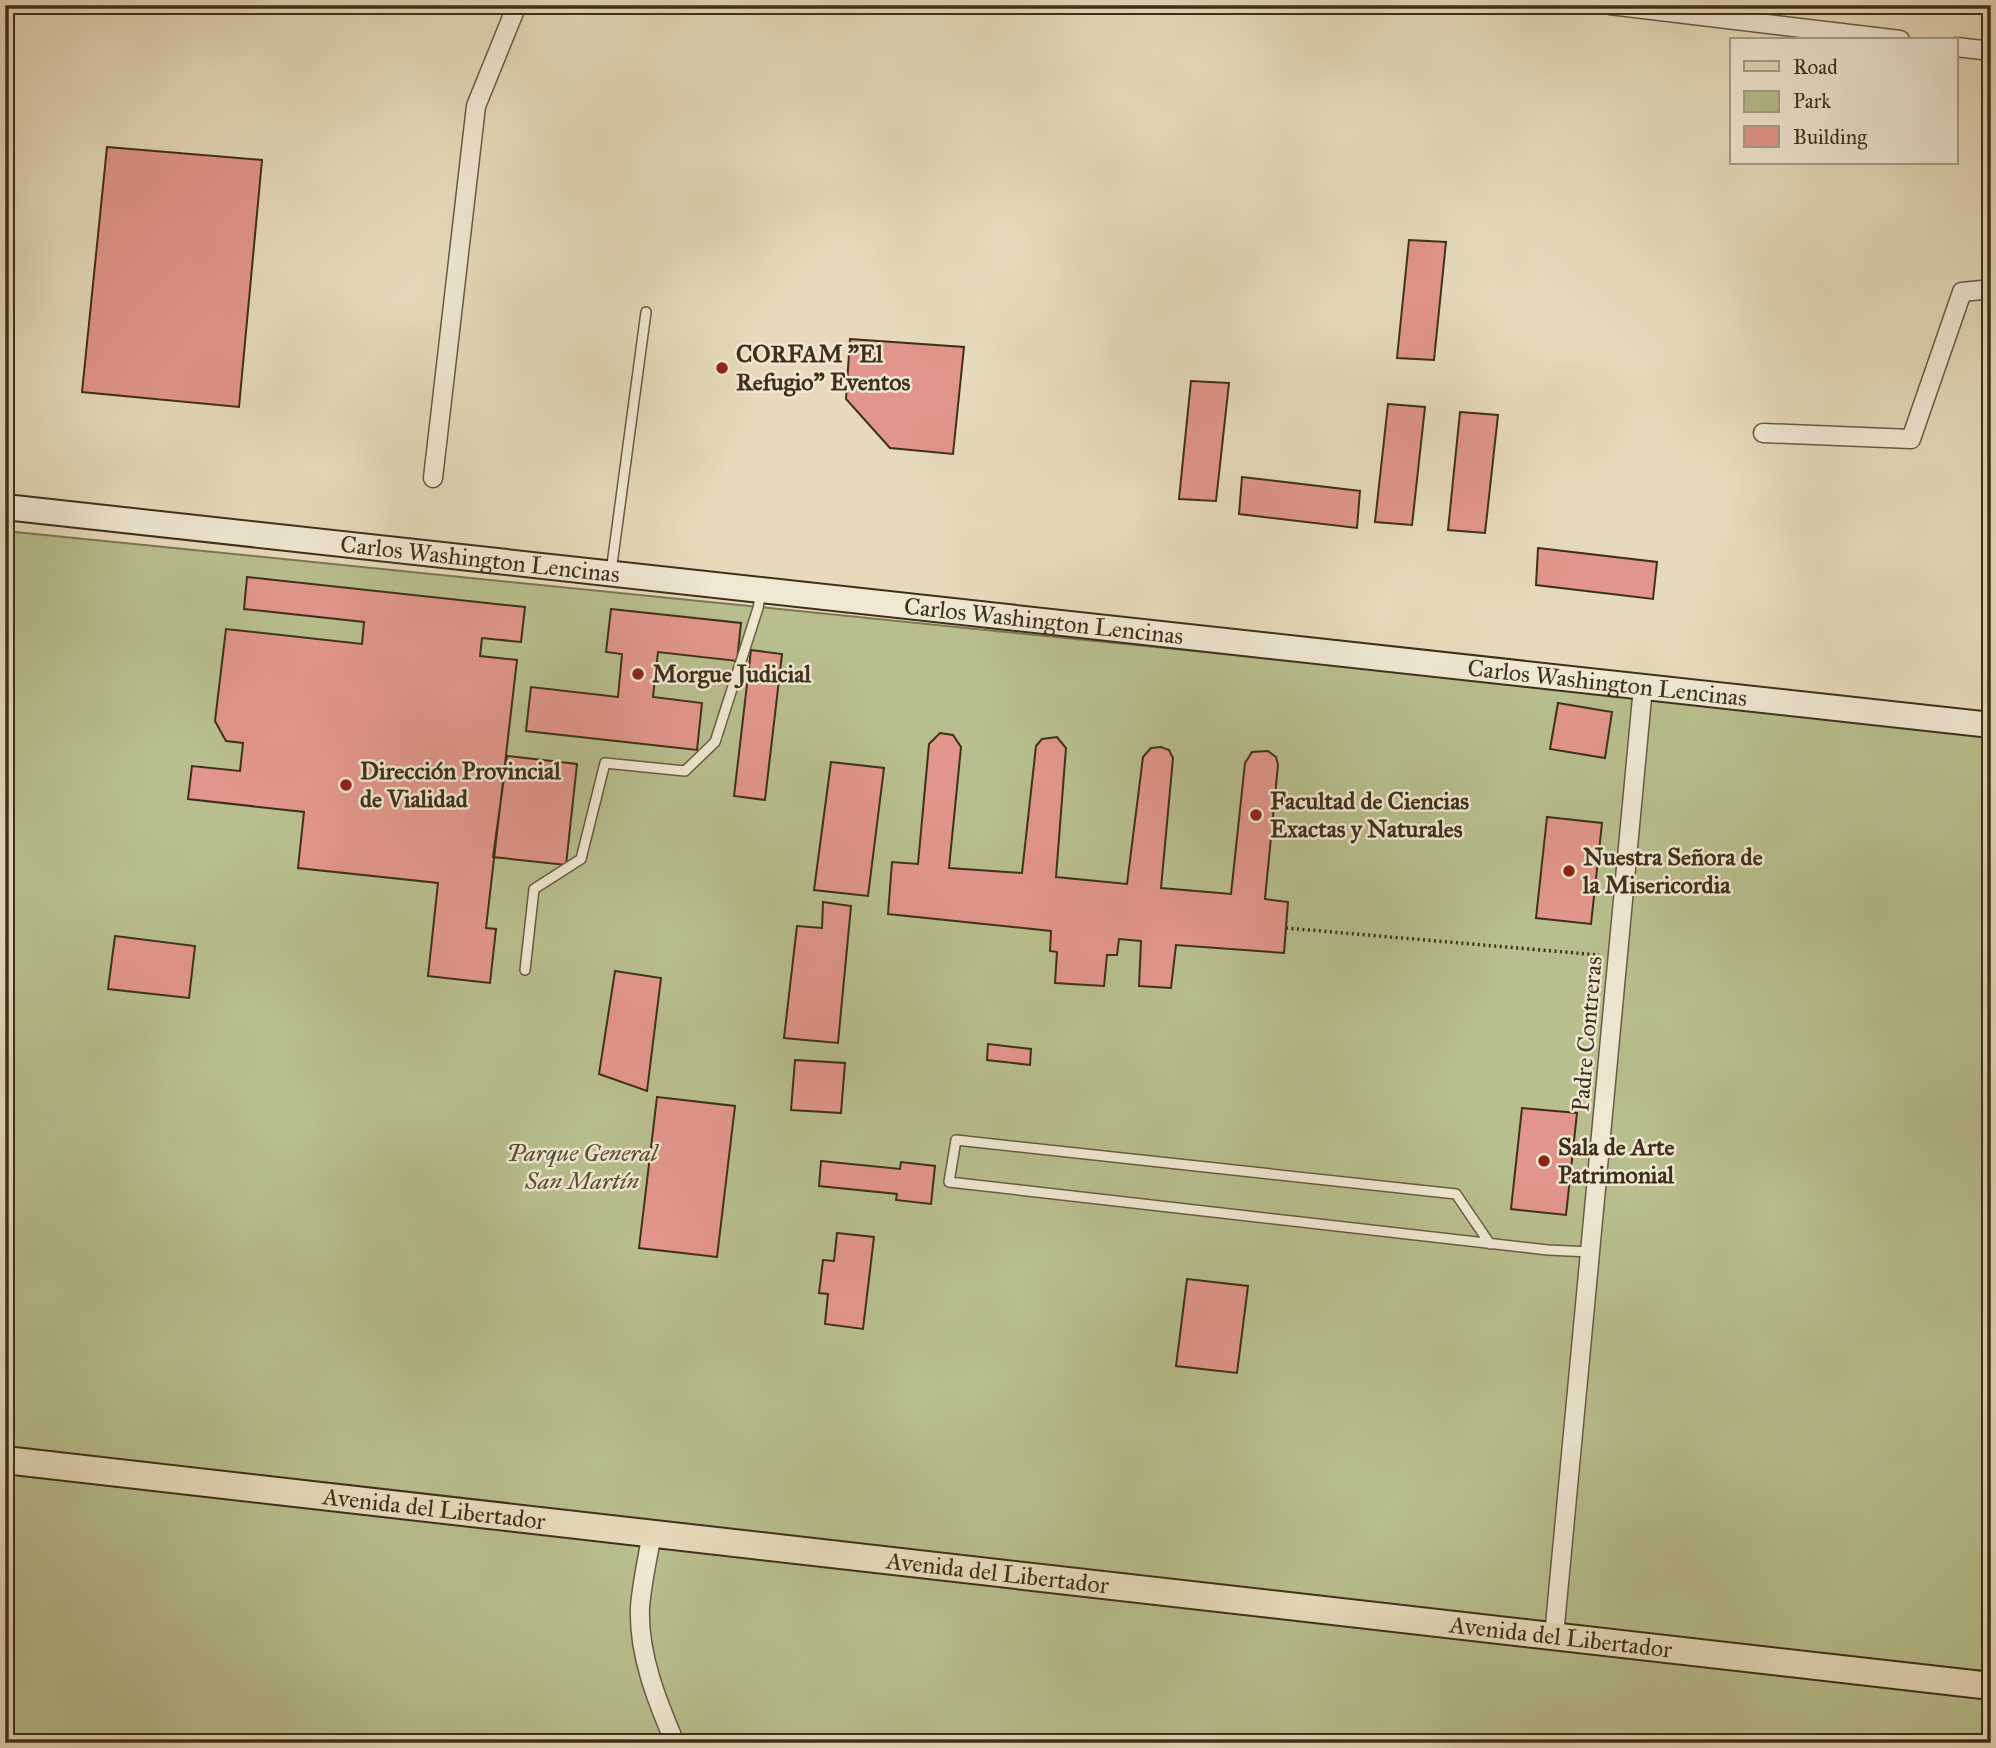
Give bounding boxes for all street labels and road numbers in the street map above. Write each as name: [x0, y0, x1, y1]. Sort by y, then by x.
street label: Carlos Washington Lencinas: [339, 529, 621, 589]
street label: Carlos Washington Lencinas: [902, 591, 1185, 651]
street label: Carlos Washington Lencinas: [1466, 653, 1749, 713]
street label: Padre Contreras: [1565, 955, 1609, 1113]
street label: Avenida del Libertador: [320, 1481, 547, 1536]
street label: Avenida del Libertador: [884, 1545, 1110, 1601]
street label: Avenida del Libertador: [1447, 1609, 1674, 1665]

